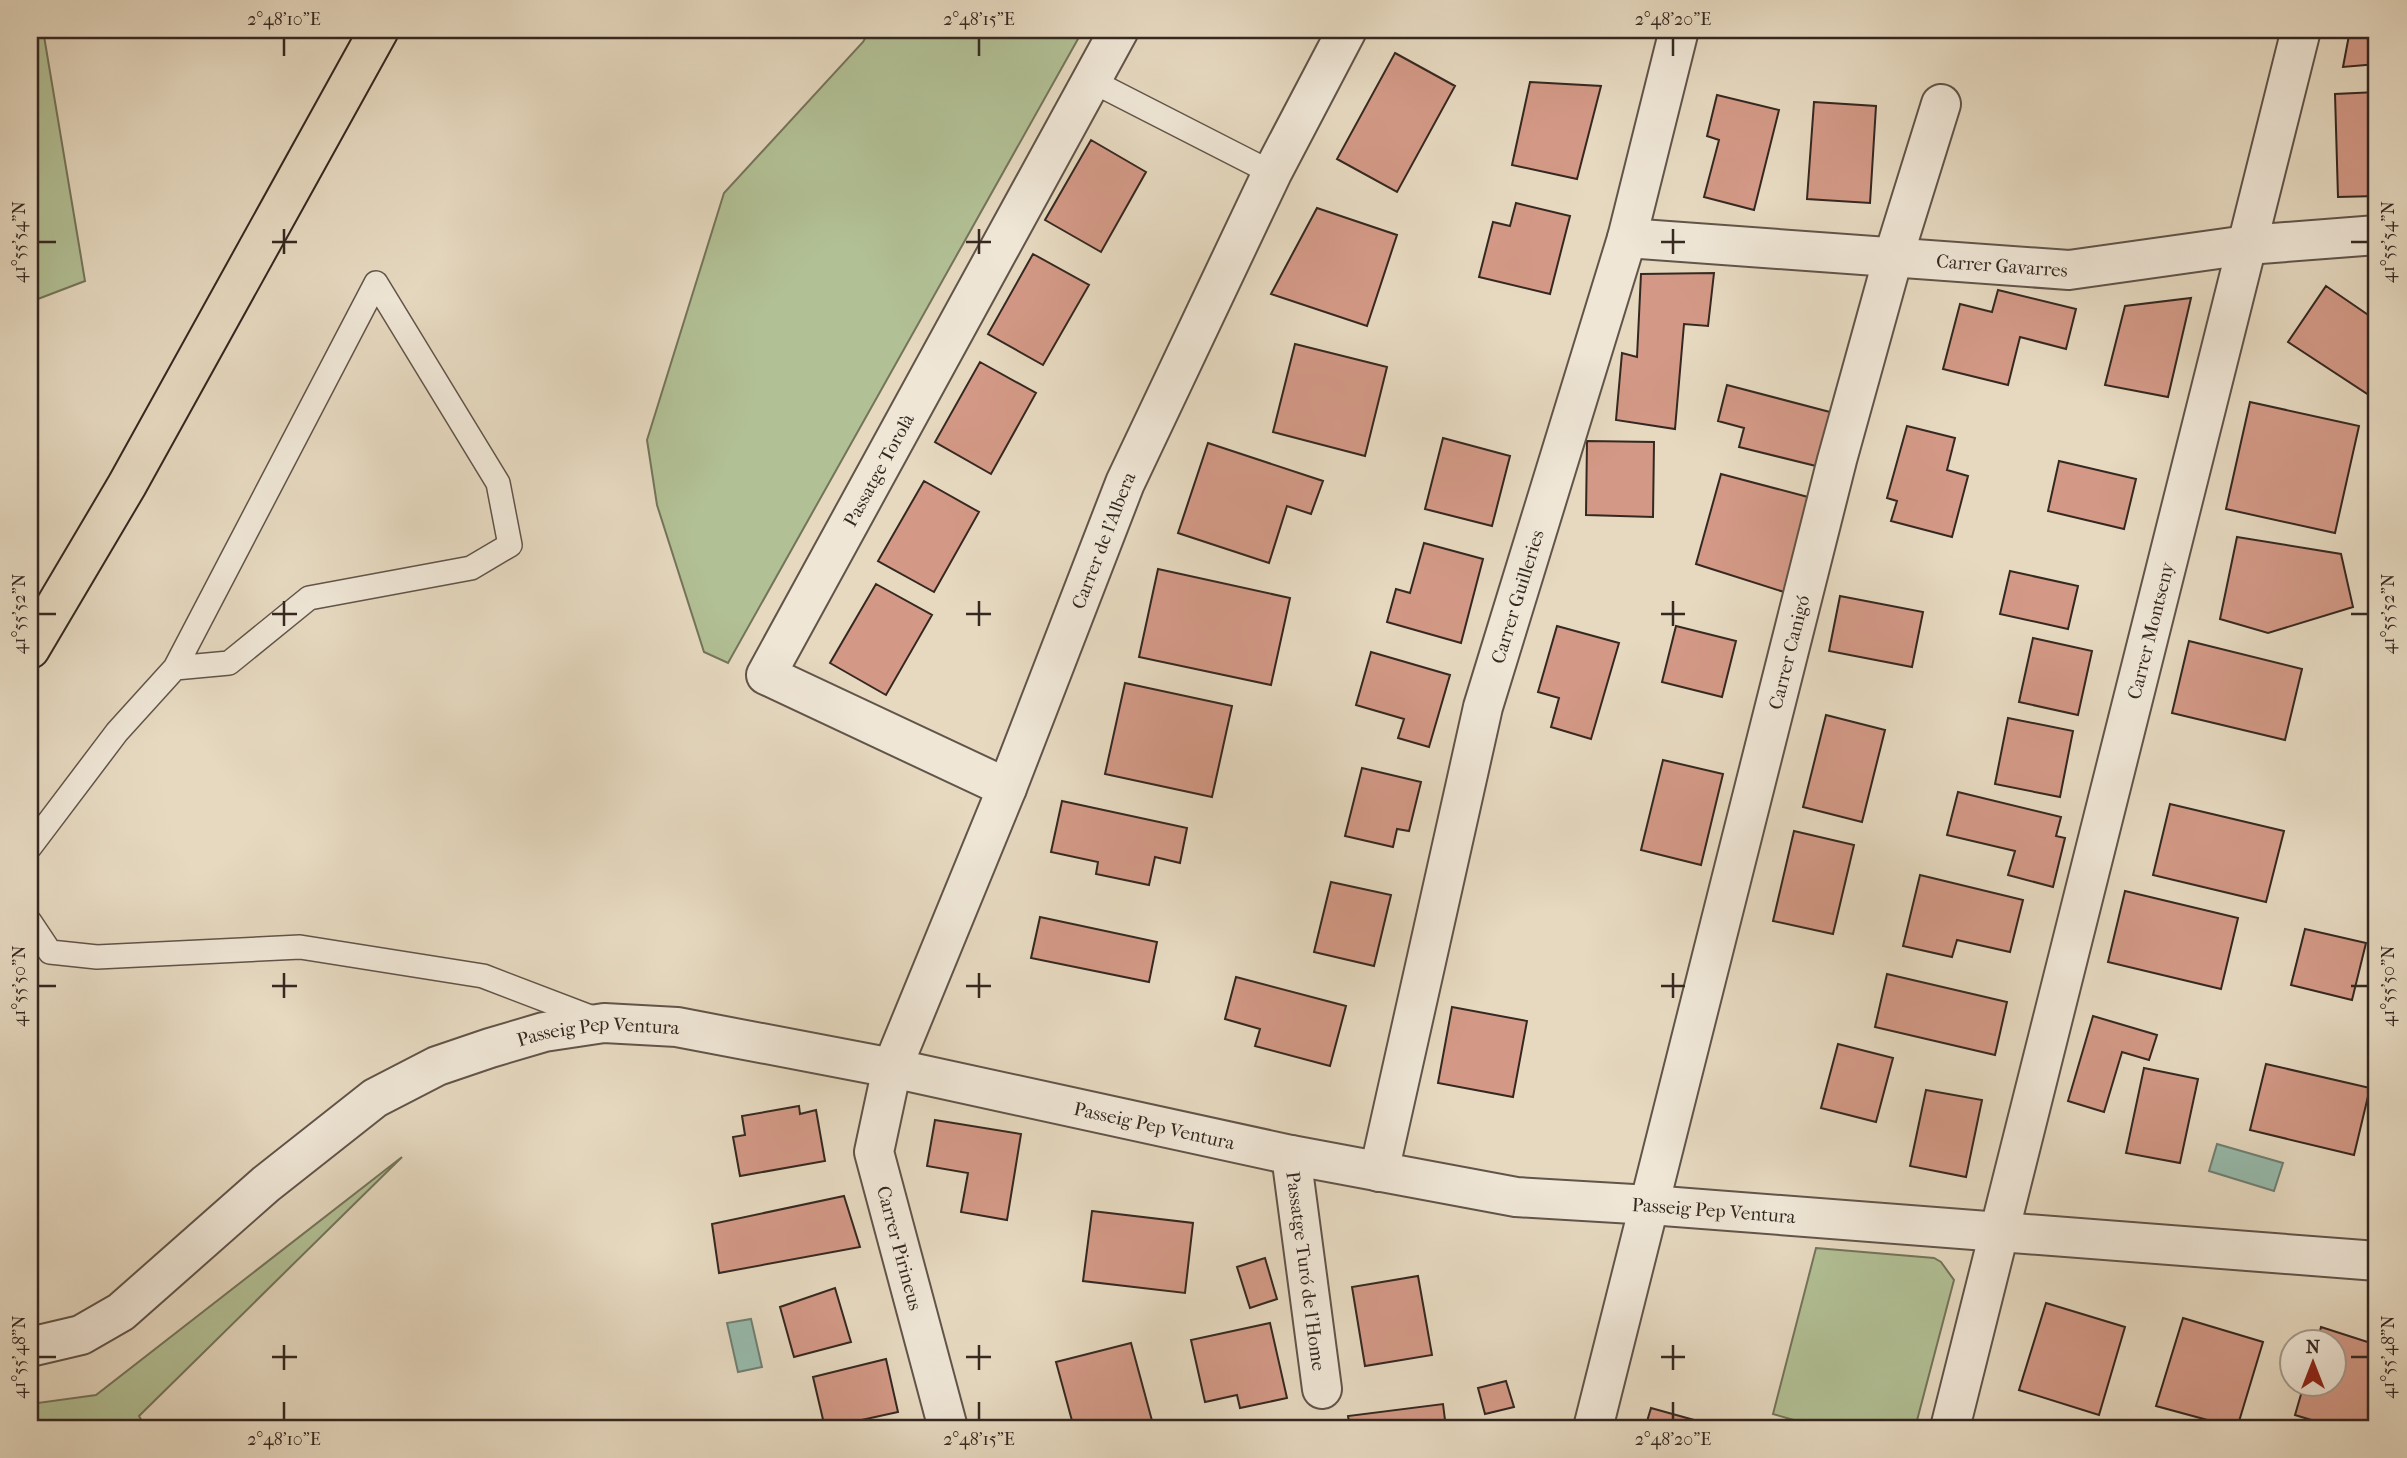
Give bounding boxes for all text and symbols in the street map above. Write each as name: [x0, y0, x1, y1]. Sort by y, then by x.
text: 2°48'10"E: [247, 9, 321, 30]
text: 2°48'15"E: [943, 9, 1015, 30]
text: 2°48'20"E: [1635, 9, 1711, 30]
text: 41°55'54"N: [9, 201, 30, 283]
text: 41°55'54"N: [2378, 201, 2399, 283]
street label: Carrer Gavarres: [1935, 250, 2068, 282]
street label: Passatge Torolà: [839, 410, 919, 531]
street label: Carrer de l'Albera: [1067, 468, 1141, 612]
street label: Carrer Guilleries: [1487, 527, 1549, 666]
street label: Carrer Montseny: [2123, 559, 2179, 702]
text: 41°55'52"N: [9, 573, 30, 654]
text: 41°55'52"N: [2378, 573, 2399, 654]
street label: Carrer Canigó: [1765, 593, 1815, 712]
text: 41°55'50"N: [9, 945, 30, 1027]
text: 41°55'50"N: [2378, 945, 2399, 1027]
street label: Passeig Pep Ventura: [514, 1013, 680, 1051]
street label: Passeig Pep Ventura: [1072, 1098, 1237, 1154]
street label: Passatge Turó de l'Home: [1281, 1170, 1329, 1372]
street label: Carrer Pirineus: [872, 1184, 926, 1313]
street label: Passeig Pep Ventura: [1631, 1194, 1797, 1228]
text: 41°55'48"N: [9, 1315, 30, 1399]
text: 41°55'48"N: [2378, 1315, 2399, 1399]
north arrow: [2278, 1328, 2348, 1398]
text: N: [2306, 1336, 2321, 1358]
text: 2°48'10"E: [247, 1429, 321, 1450]
text: 2°48'15"E: [943, 1429, 1015, 1450]
text: 2°48'20"E: [1635, 1429, 1711, 1450]

